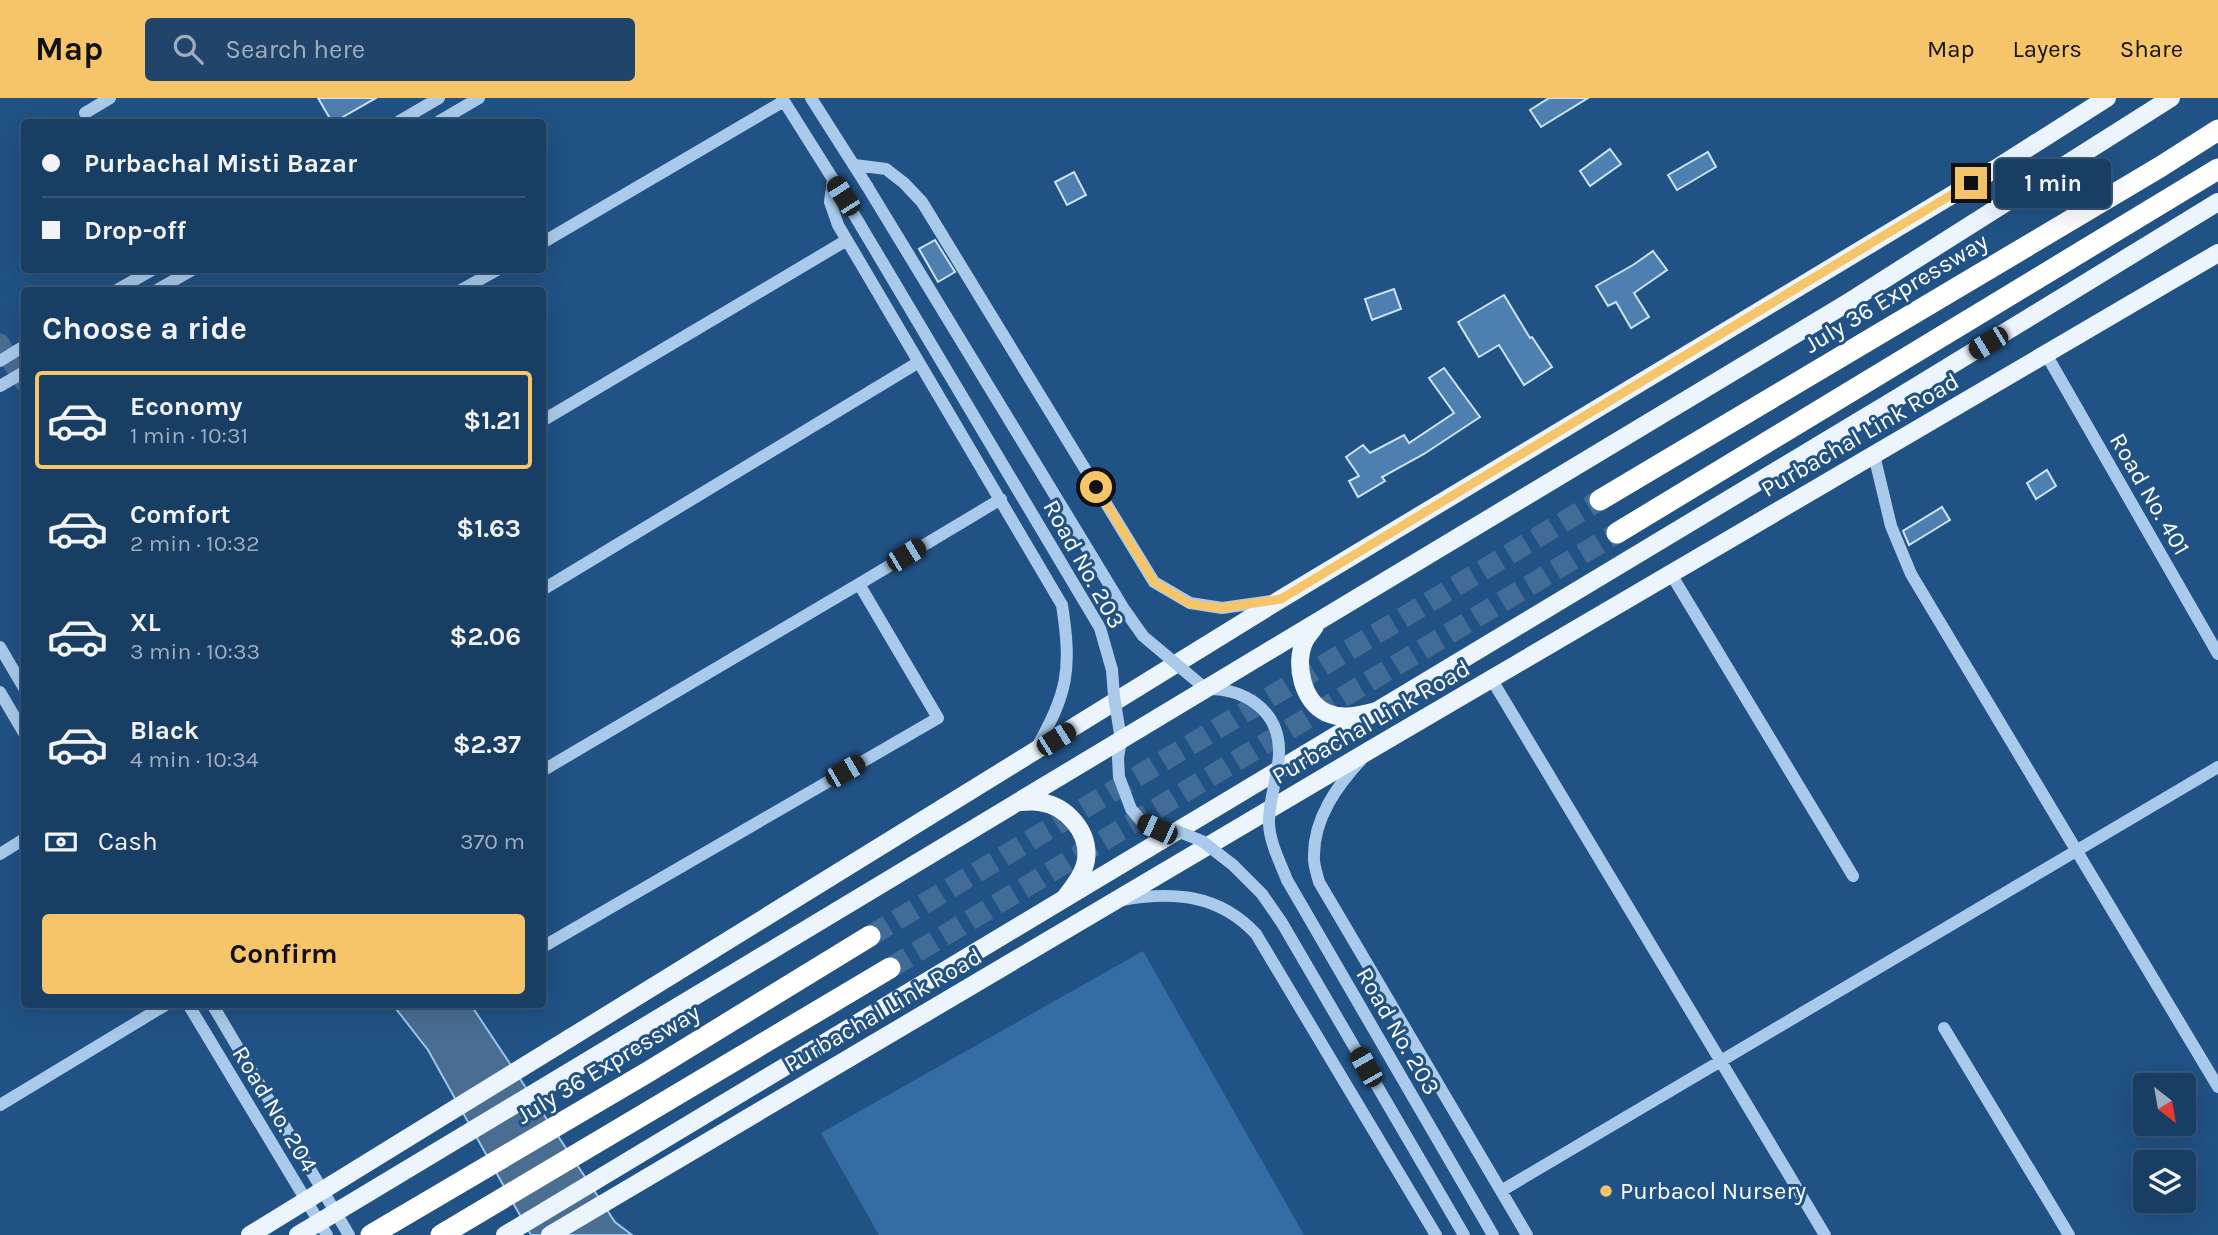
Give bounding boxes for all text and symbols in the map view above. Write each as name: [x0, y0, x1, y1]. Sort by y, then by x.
search box: [145, 18, 635, 81]
text: Map: [35, 30, 103, 68]
icon: search: [169, 30, 207, 68]
text: Search here: [225, 34, 365, 65]
text: Map: [1927, 35, 1975, 63]
text: Layers: [2013, 35, 2082, 63]
text: Share: [2120, 35, 2183, 63]
text: Purbachal Misti Bazar: [84, 148, 357, 179]
callout: 1 min: [1996, 158, 2111, 208]
route end: [1955, 167, 1987, 199]
text: 1 min: [2024, 170, 2082, 197]
car: [823, 173, 864, 219]
text: Drop-off: [84, 215, 186, 246]
street label: July 36 Expressway: [1799, 227, 1993, 359]
text: Choose a ride: [42, 310, 247, 347]
car: [1965, 323, 2012, 363]
street label: Purbachal Link Road: [1756, 367, 1964, 503]
icon: car: [46, 389, 109, 452]
text: Economy: [130, 391, 242, 422]
text: $1.21: [463, 405, 521, 436]
text: 1 min · 10:31: [130, 422, 248, 449]
street label: Road No. 401: [2104, 428, 2196, 560]
route start: [1080, 471, 1112, 503]
street label: Road No. 203: [1037, 495, 1131, 633]
icon: car: [46, 497, 109, 560]
text: Comfort: [130, 499, 231, 530]
text: $1.63: [456, 513, 521, 544]
text: 2 min · 10:32: [130, 530, 260, 557]
car: [883, 535, 930, 575]
icon: car: [46, 605, 109, 668]
text: XL: [130, 607, 161, 638]
text: $2.06: [450, 621, 521, 652]
text: 3 min · 10:33: [130, 638, 260, 665]
street label: Purbachal Link Road: [1267, 654, 1475, 790]
icon: car: [46, 713, 109, 776]
text: Black: [130, 715, 199, 746]
car: [1033, 719, 1080, 759]
text: $2.37: [453, 729, 521, 760]
text: 4 min · 10:34: [130, 746, 259, 773]
car: [822, 751, 869, 791]
car: [1134, 811, 1181, 847]
icon: cash: [42, 823, 80, 861]
text: Cash: [98, 826, 158, 857]
text: 370 m: [460, 828, 525, 855]
button: Confirm: [42, 914, 525, 994]
street label: Purbachal Link Road: [779, 942, 987, 1078]
street label: Road No. 203: [1350, 962, 1446, 1100]
street label: July 36 Expressway: [511, 998, 705, 1130]
street label: Road No. 204: [226, 1041, 324, 1177]
car: [1347, 1044, 1386, 1090]
north arrow: [2133, 1073, 2196, 1136]
map controls: [2133, 1073, 2196, 1213]
button: layers: [2133, 1150, 2196, 1213]
place label: Purbacol Nursery: [1620, 1177, 1806, 1205]
marker: Purbacol Nursery: [1598, 1183, 1614, 1199]

